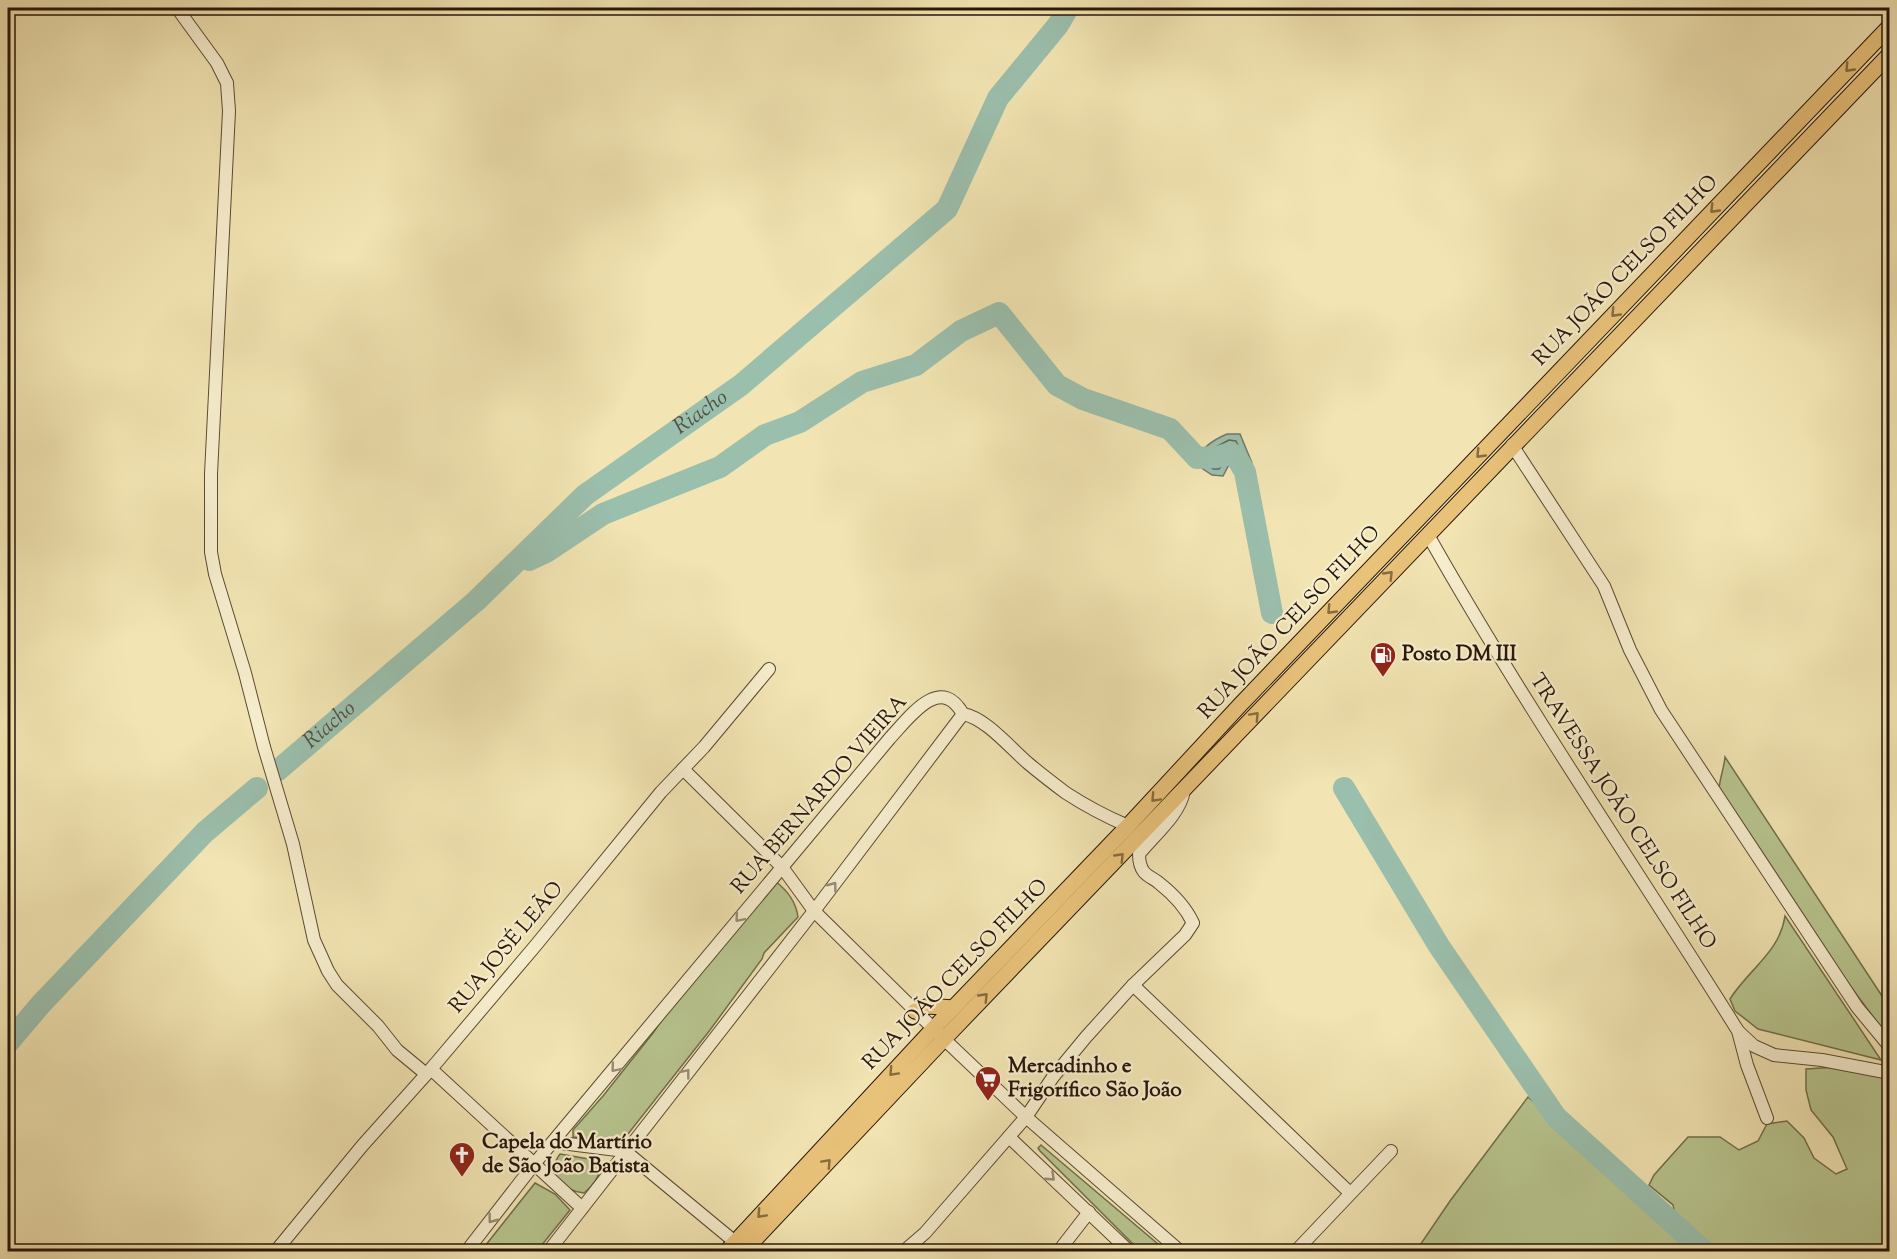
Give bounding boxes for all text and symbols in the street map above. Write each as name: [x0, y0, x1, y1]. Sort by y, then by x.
one-way arrow: [1845, 61, 1856, 72]
street label: RUA JOÃO CELSO FILHO: [1526, 169, 1726, 373]
one-way arrow: [1710, 203, 1721, 213]
one-way arrow: [1611, 306, 1622, 316]
water label: Riacho: [667, 382, 735, 443]
one-way arrow: [1476, 447, 1487, 457]
street label: RUA JOÃO CELSO FILHO: [1192, 519, 1388, 727]
one-way arrow: [1382, 571, 1393, 582]
one-way arrow: [1327, 603, 1338, 613]
fuel station icon: Posto DM III: [1368, 640, 1398, 678]
place label: Posto DM III: [1402, 640, 1517, 670]
street label: TRAVESSA JOÃO CELSO FILHO: [1521, 668, 1723, 956]
street label: RUA BERNARDO VIEIRA: [725, 689, 915, 901]
water label: Riacho: [297, 694, 364, 757]
one-way arrow: [1248, 713, 1259, 723]
one-way arrow: [1151, 791, 1162, 802]
one-way arrow: [1113, 853, 1124, 863]
street label: RUA JOÃO CELSO FILHO: [856, 873, 1056, 1077]
street label: RUA JOSÉ LEÃO: [443, 875, 571, 1021]
one-way arrow: [825, 882, 836, 893]
one-way arrow: [736, 911, 747, 922]
one-way arrow: [977, 993, 988, 1004]
place label: Mercadinho e Frigorífico São João: [1008, 1052, 1182, 1106]
one-way arrow: [611, 1061, 622, 1072]
one-way arrow: [890, 1064, 901, 1075]
supermarket icon: Mercadinho e Frigorífico São João: [973, 1064, 1003, 1102]
one-way arrow: [679, 1068, 690, 1079]
place label: Capela do Martírio de São João Batista: [482, 1128, 652, 1182]
church icon: Capela do Martírio de São João Batista: [447, 1140, 477, 1178]
one-way arrow: [820, 1159, 831, 1170]
one-way arrow: [1045, 1170, 1055, 1181]
one-way arrow: [757, 1207, 768, 1218]
one-way arrow: [488, 1212, 499, 1223]

